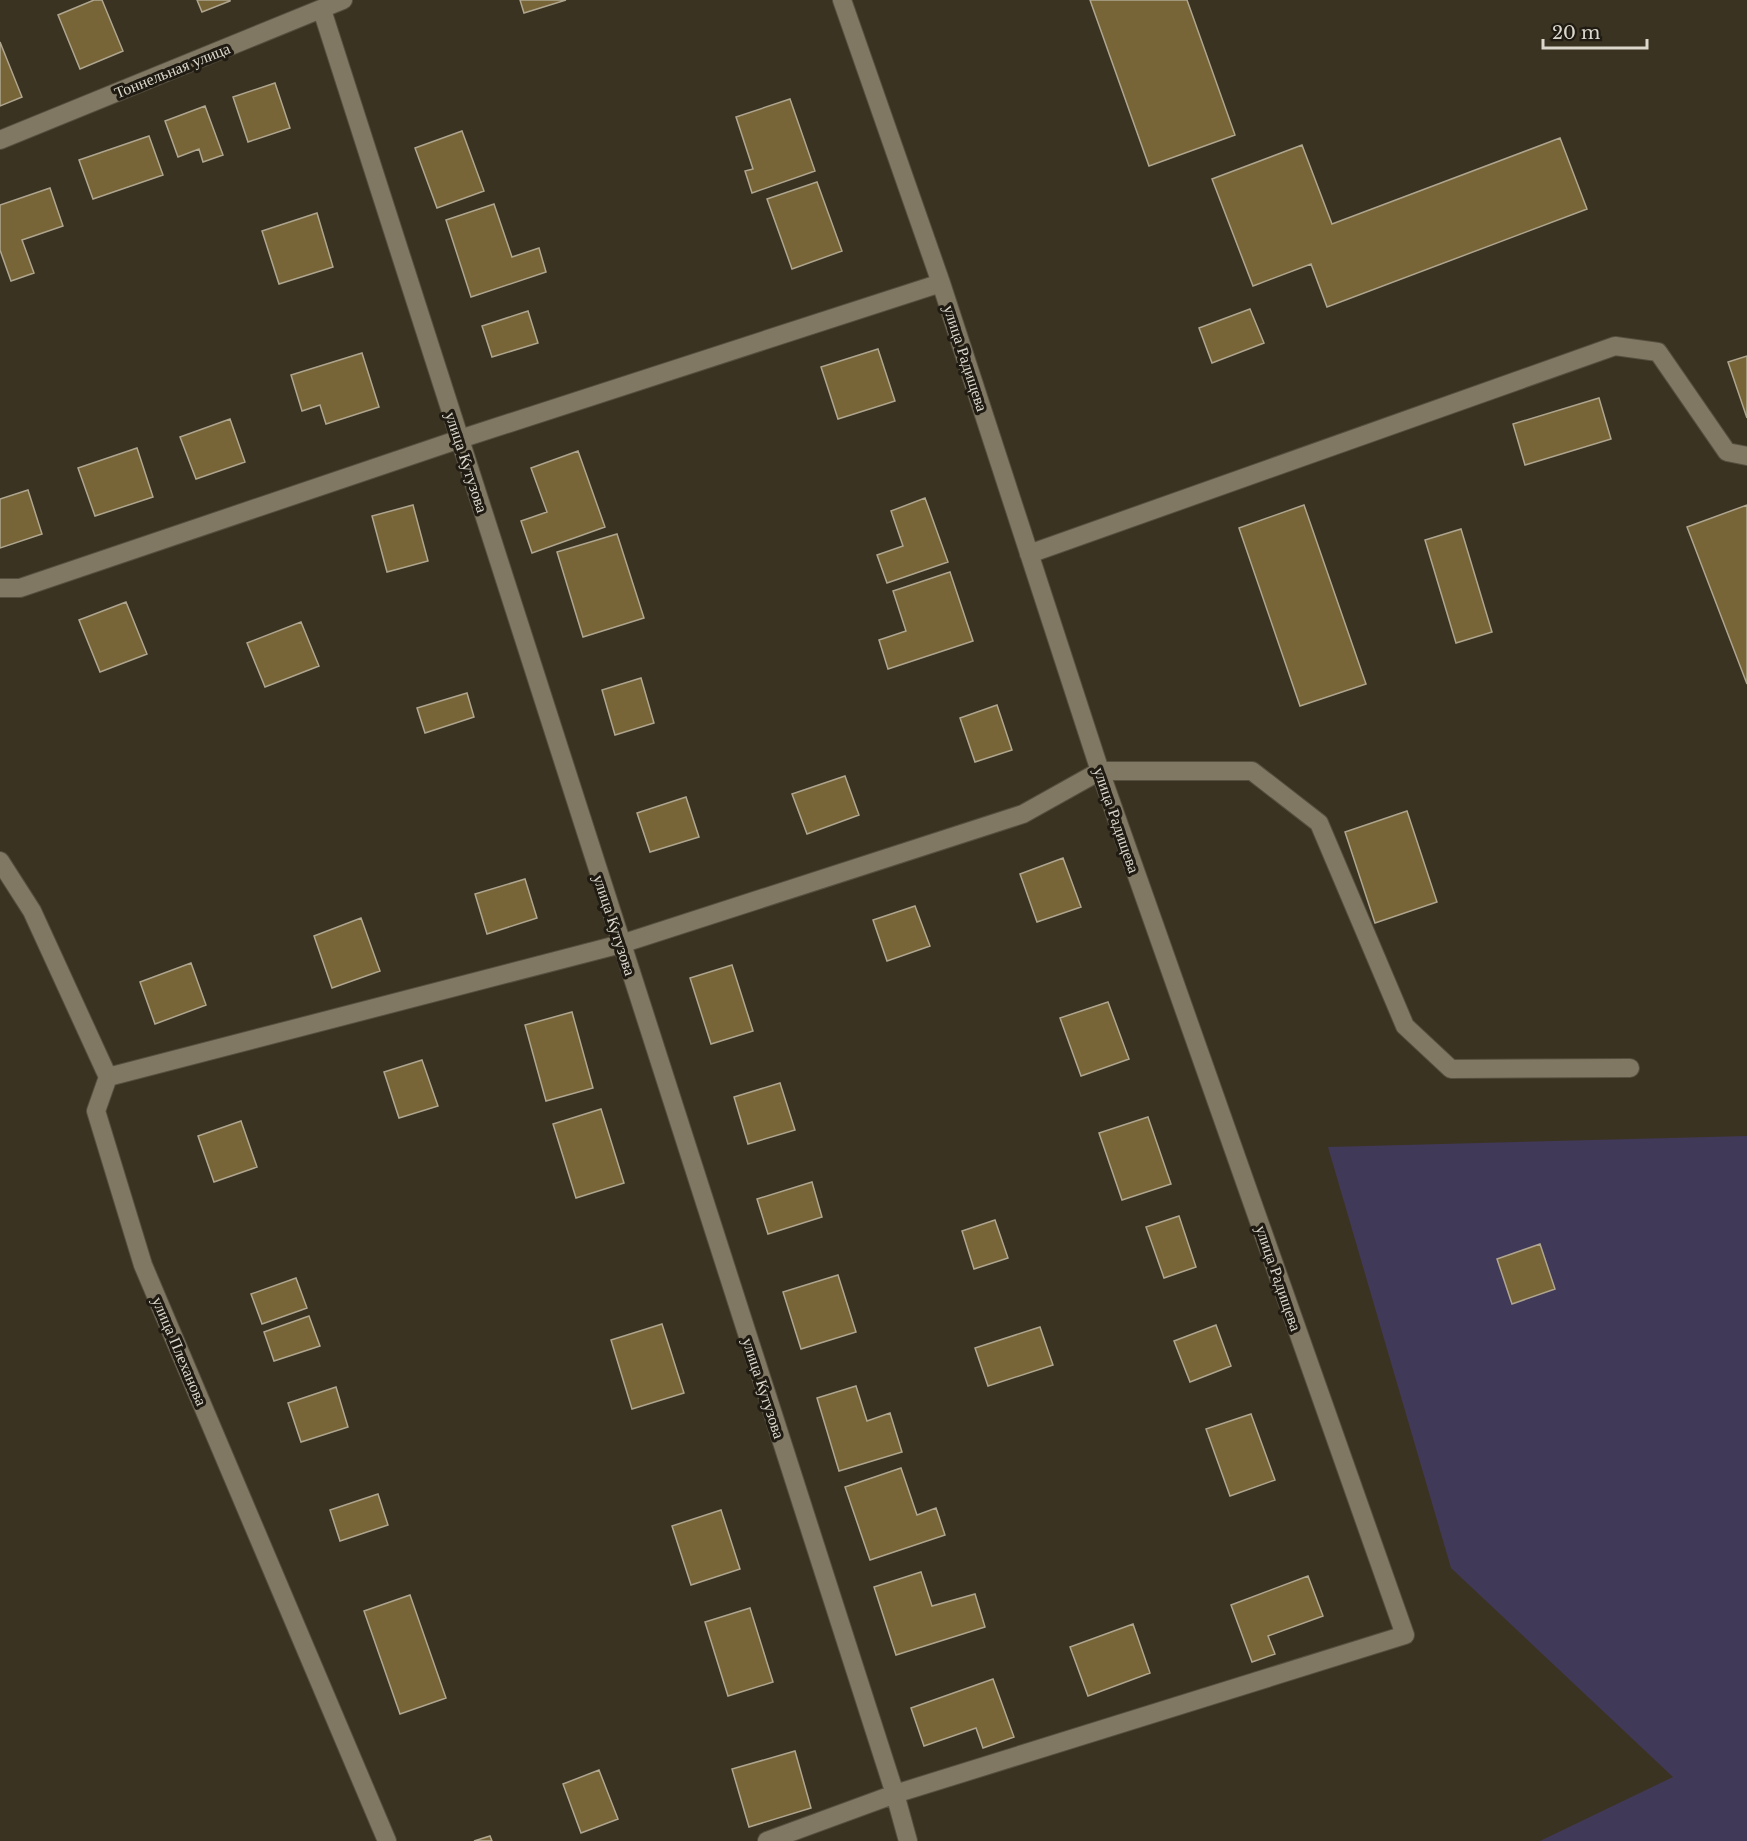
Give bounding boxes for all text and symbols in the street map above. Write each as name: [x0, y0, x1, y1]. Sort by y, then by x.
scale bar: [1543, 12, 1646, 50]
text: 20 m: [1552, 22, 1600, 44]
street label: Тоннельная улица: [111, 38, 233, 102]
street label: улица Радищева: [939, 302, 993, 414]
street label: улица Кутузова: [441, 409, 493, 515]
street label: улица Радищева: [1090, 764, 1144, 876]
street label: улица Кутузова: [589, 872, 641, 978]
street label: улица Радищева: [1252, 1222, 1306, 1334]
street label: улица Плеханова: [148, 1294, 212, 1408]
street label: улица Кутузова: [738, 1335, 790, 1441]

